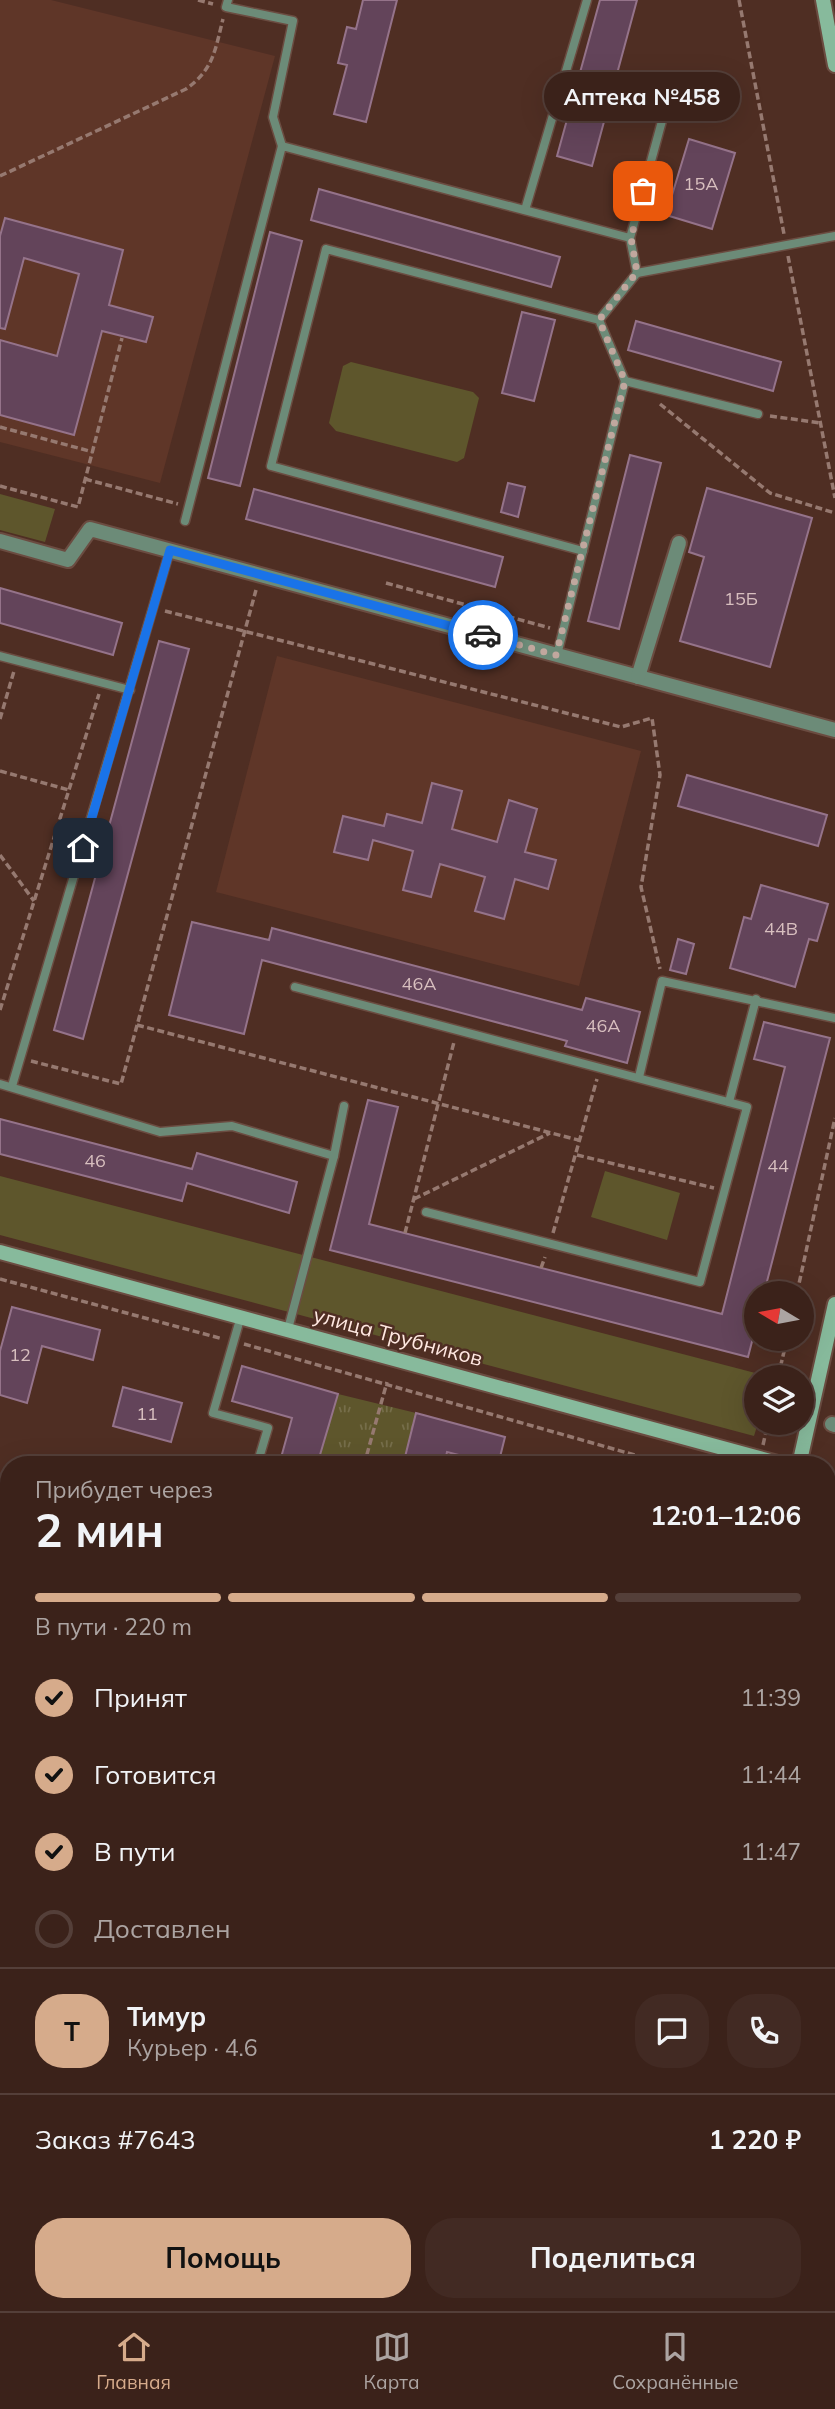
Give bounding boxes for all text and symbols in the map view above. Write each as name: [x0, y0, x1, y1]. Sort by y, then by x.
callout: Аптека №458: [545, 72, 741, 121]
text: Аптека №458: [564, 82, 720, 111]
pin: [613, 161, 673, 221]
icon: bag: [624, 172, 662, 210]
house number: 15А: [684, 172, 718, 195]
house number: 15Б: [724, 587, 758, 610]
courier: [448, 600, 518, 670]
icon: car: [464, 616, 502, 654]
pin: [53, 818, 113, 878]
icon: home: [64, 829, 102, 867]
house number: 44В: [764, 917, 798, 940]
house number: 46А: [402, 972, 436, 995]
house number: 46А: [586, 1014, 620, 1037]
house number: 46: [84, 1149, 106, 1172]
house number: 44: [767, 1154, 789, 1177]
north arrow: [744, 1281, 814, 1351]
map controls: [744, 1281, 814, 1435]
street label: улица Трубников: [311, 1301, 486, 1371]
house number: 12: [9, 1343, 31, 1366]
button: layers: [744, 1365, 814, 1435]
house number: 11: [136, 1402, 158, 1425]
text: Прибудет через: [35, 1475, 213, 1504]
text: 12:01–12:06: [650, 1499, 801, 1532]
text: 2 мин: [35, 1501, 164, 1559]
text: В пути · 220 m: [35, 1612, 192, 1641]
icon: check: [35, 1679, 73, 1717]
text: Принят: [94, 1681, 187, 1714]
text: 11:39: [741, 1683, 801, 1712]
icon: check: [35, 1756, 73, 1794]
text: Готовится: [94, 1758, 217, 1791]
text: 11:44: [741, 1760, 801, 1789]
icon: check: [35, 1833, 73, 1871]
text: В пути: [94, 1835, 175, 1868]
text: 11:47: [741, 1837, 801, 1866]
text: Доставлен: [94, 1912, 231, 1945]
button: chat: [635, 1994, 709, 2068]
button: phone: [727, 1994, 801, 2068]
text: Тимур: [127, 2000, 206, 2033]
text: Т: [64, 2015, 80, 2048]
text: Курьер · 4.6: [127, 2033, 258, 2062]
text: Заказ #7643: [35, 2123, 196, 2156]
text: 1 220 ₽: [709, 2123, 801, 2156]
button: Помощь: [35, 2218, 411, 2298]
button: Поделиться: [425, 2218, 801, 2298]
tab: Главная: [96, 2328, 171, 2394]
tab: Карта: [364, 2328, 420, 2394]
tab: Сохранённые: [612, 2328, 739, 2394]

